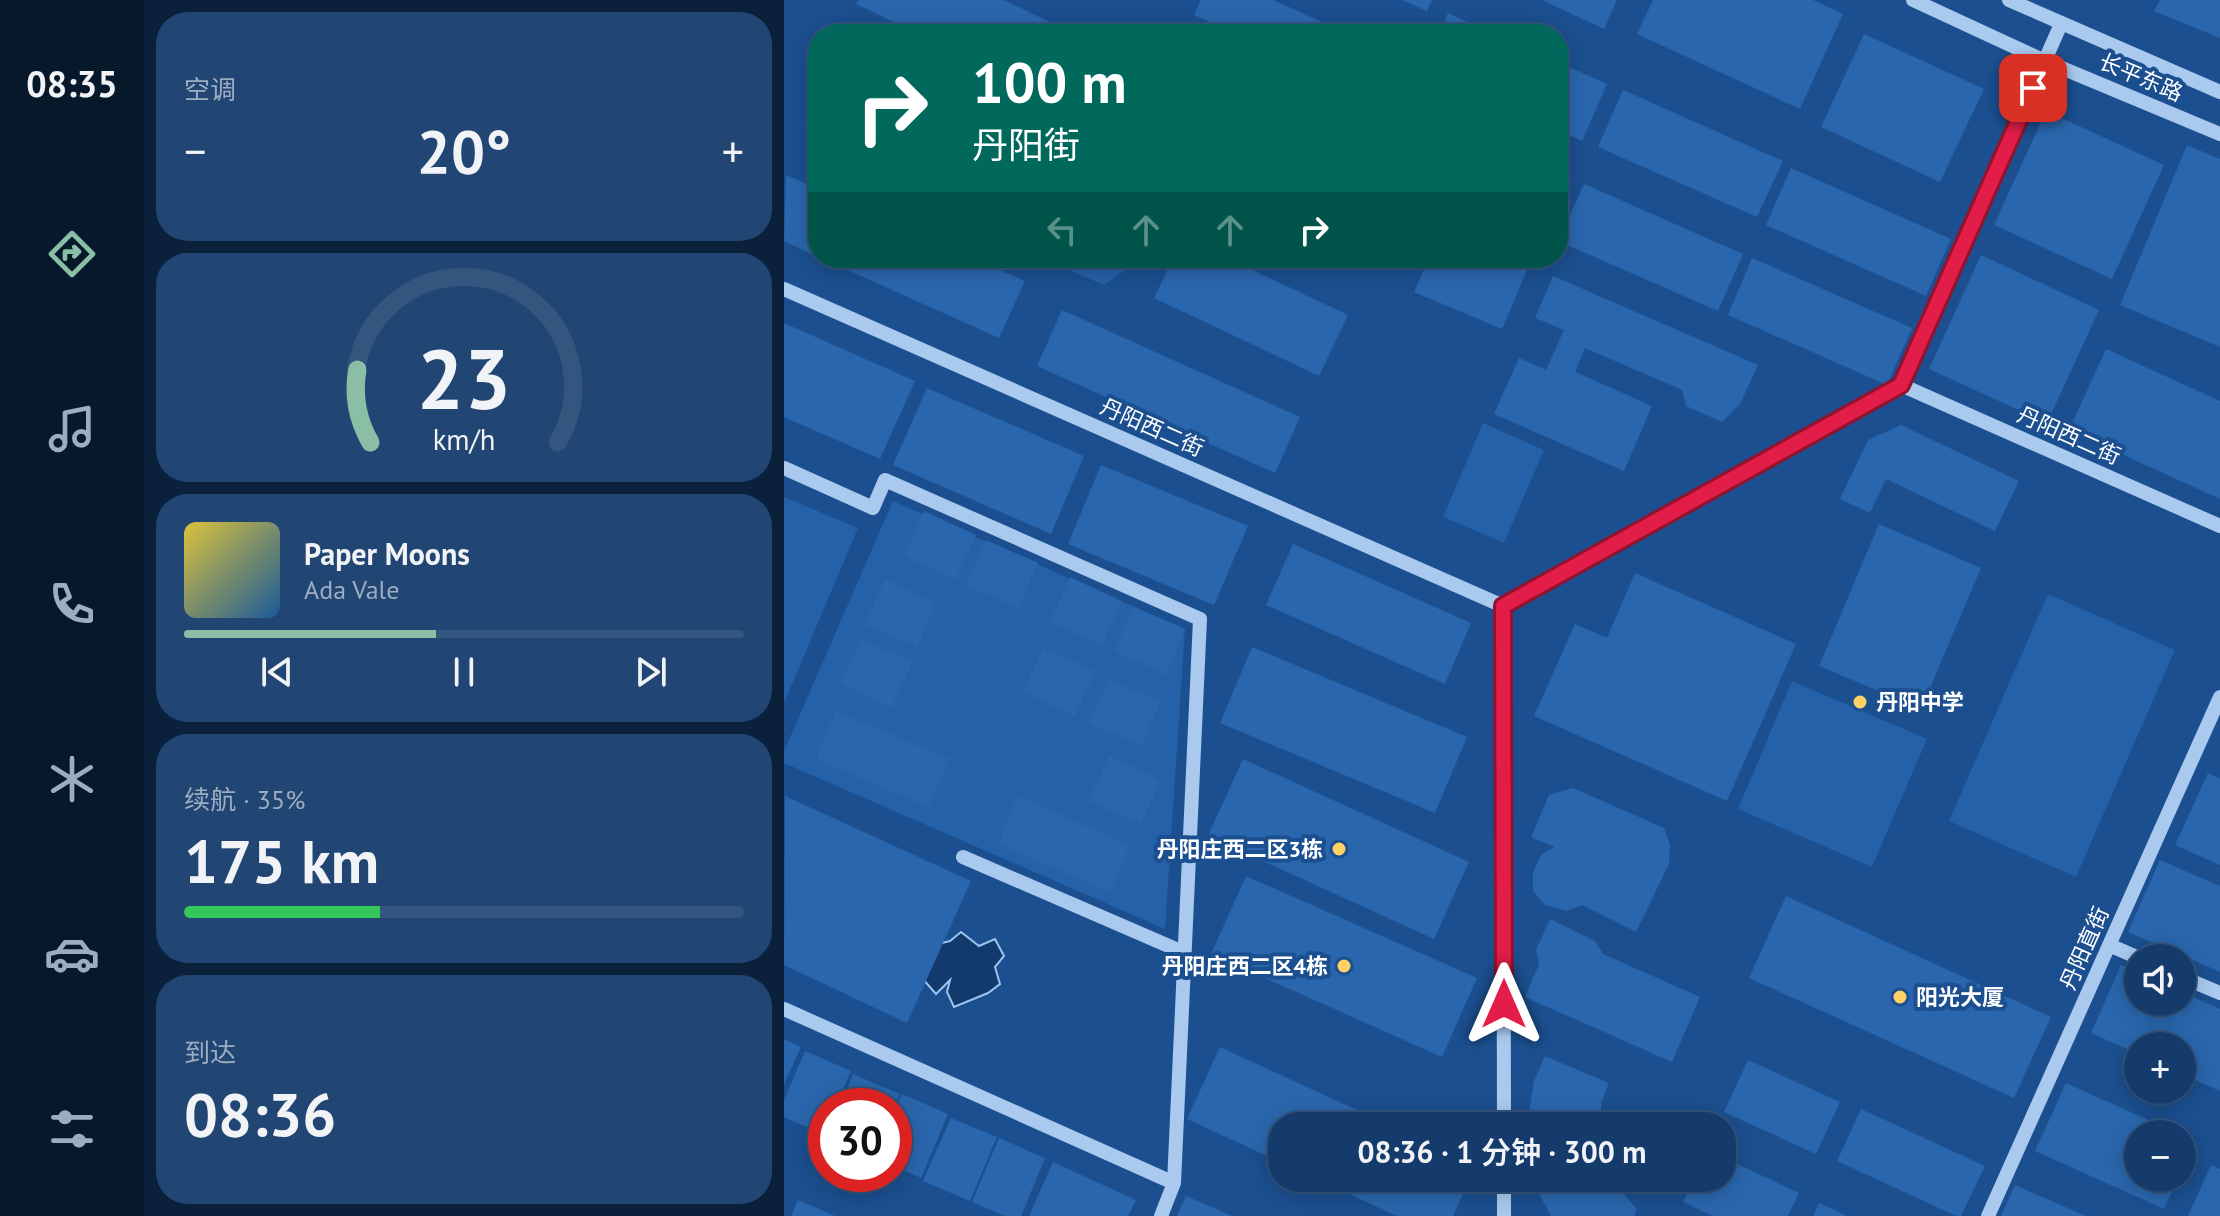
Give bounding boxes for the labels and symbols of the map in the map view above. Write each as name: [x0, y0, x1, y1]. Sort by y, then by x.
street label: 长平东路: [2095, 47, 2187, 107]
pin: [1999, 54, 2067, 122]
street label: 丹阳西二街: [1096, 392, 1208, 462]
street label: 丹阳西二街: [2013, 400, 2125, 470]
place label: 丹阳中学: [1876, 688, 1964, 716]
marker: 丹阳中学: [1851, 693, 1869, 711]
place label: 丹阳庄西二区3栋: [1157, 835, 1323, 863]
marker: 丹阳庄西二区3栋: [1330, 840, 1348, 858]
street label: 丹阳直街: [2053, 902, 2115, 994]
place label: 丹阳庄西二区4栋: [1162, 952, 1328, 980]
marker: 丹阳庄西二区4栋: [1335, 957, 1353, 975]
position arrow: [1462, 962, 1546, 1046]
place label: 阳光大厦: [1916, 983, 2004, 1011]
marker: 阳光大厦: [1891, 988, 1909, 1006]
speed limit sign: 30: [808, 1088, 912, 1192]

